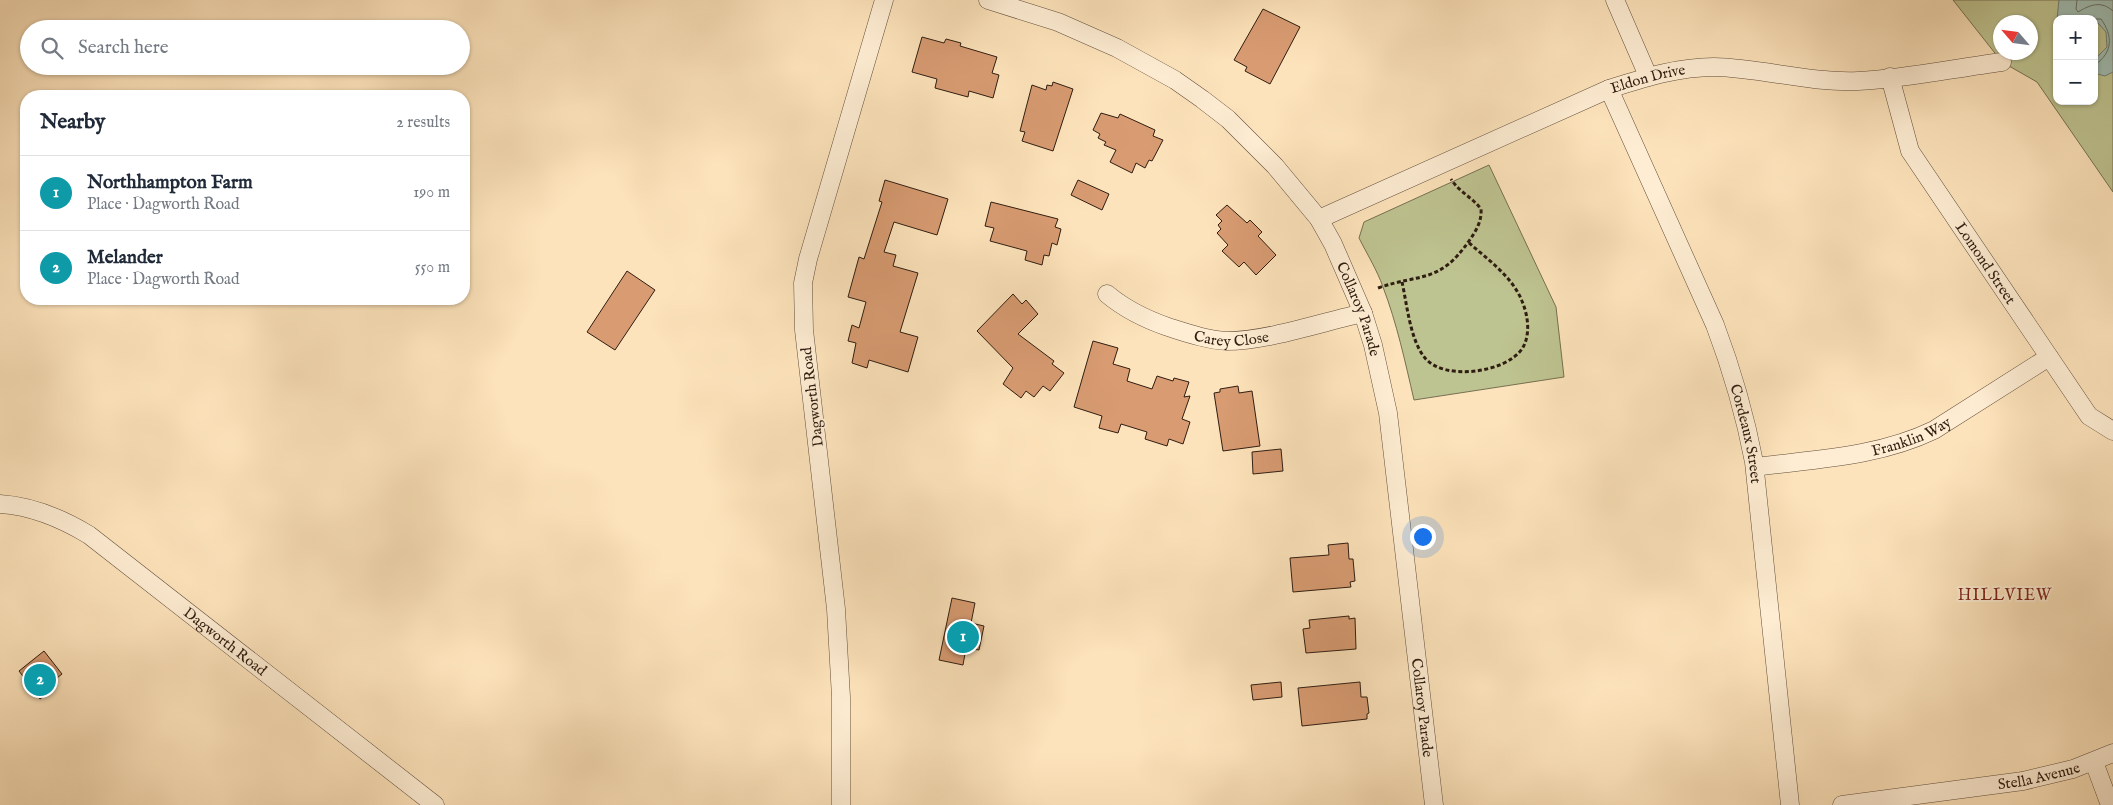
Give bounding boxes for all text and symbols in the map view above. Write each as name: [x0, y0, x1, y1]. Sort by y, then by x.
north arrow: [1993, 15, 2038, 60]
map controls: [2053, 15, 2098, 105]
button: +: [2053, 15, 2098, 60]
search box: [20, 20, 470, 75]
icon: search: [38, 34, 66, 62]
text: Search here: [78, 36, 169, 60]
street label: Eldon Drive: [1608, 60, 1687, 98]
button: −: [2053, 60, 2098, 105]
text: Nearby: [40, 109, 105, 136]
text: 2 results: [396, 113, 450, 133]
text: Northhampton Farm: [87, 171, 253, 195]
text: 1: [53, 183, 59, 203]
text: 190 m: [413, 183, 450, 203]
text: Place · Dagworth Road: [87, 195, 239, 215]
street label: Lomond Street: [1951, 219, 2020, 308]
text: Melander: [87, 246, 163, 270]
text: 2: [52, 258, 60, 278]
text: 550 m: [415, 258, 450, 278]
street label: Collaroy Parade: [1332, 259, 1384, 358]
text: Place · Dagworth Road: [87, 270, 239, 290]
street label: Carey Close: [1192, 326, 1271, 351]
street label: Dagworth Road: [797, 345, 828, 448]
street label: Cordeaux Street: [1725, 382, 1765, 484]
street label: Franklin Way: [1870, 412, 1955, 461]
your location: [1410, 524, 1436, 550]
district label: HILLVIEW: [1958, 586, 2052, 606]
street label: Dagworth Road: [179, 603, 271, 681]
pin: 1: [947, 618, 979, 656]
street label: Collaroy Parade: [1407, 657, 1437, 758]
pin: 2: [24, 661, 56, 699]
street label: Stella Avenue: [1997, 758, 2083, 794]

